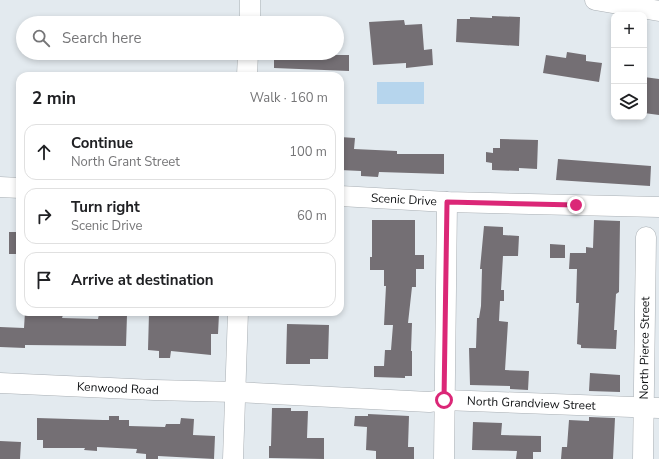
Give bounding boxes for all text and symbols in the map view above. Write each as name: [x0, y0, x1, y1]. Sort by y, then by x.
map controls: [611, 12, 647, 120]
button: +: [611, 12, 647, 48]
search box: [16, 16, 344, 60]
icon: search: [30, 27, 52, 49]
text: Search here: [62, 28, 142, 48]
button: −: [611, 48, 647, 84]
button: layers: [611, 84, 647, 120]
text: 2 min: [32, 87, 76, 110]
text: Walk · 160 m: [250, 89, 328, 107]
text: Continue: [71, 133, 133, 153]
icon: ahead: [33, 141, 55, 163]
text: 100 m: [289, 143, 327, 161]
text: North Grant Street: [71, 153, 180, 171]
street label: Scenic Drive: [371, 190, 437, 209]
route end: [567, 196, 585, 214]
text: Turn right: [71, 197, 140, 217]
icon: right: [33, 205, 55, 227]
text: 60 m: [297, 207, 327, 225]
text: Scenic Drive: [71, 217, 142, 235]
icon: arrive: [33, 269, 55, 291]
text: Arrive at destination: [71, 270, 214, 290]
street label: North Pierce Street: [636, 296, 653, 400]
street label: Kenwood Road: [77, 379, 159, 398]
route start: [435, 391, 453, 409]
street label: North Grandview Street: [467, 393, 597, 414]

